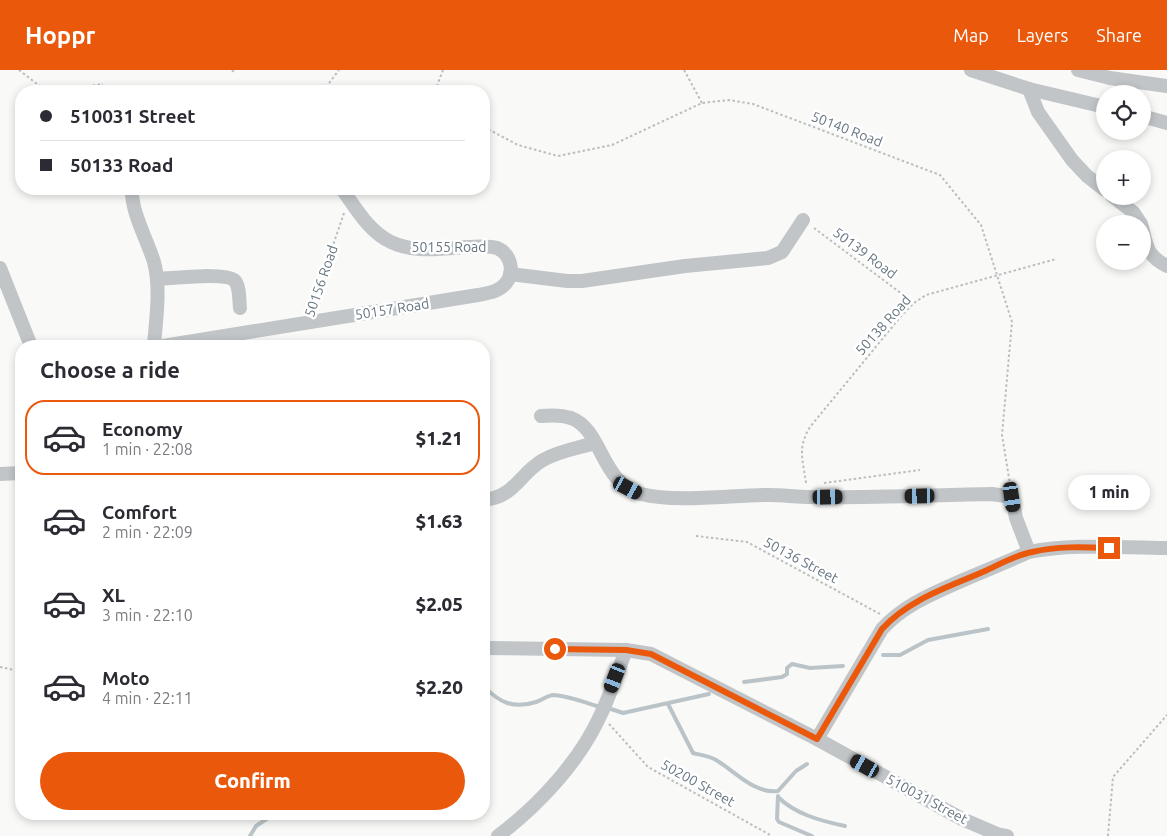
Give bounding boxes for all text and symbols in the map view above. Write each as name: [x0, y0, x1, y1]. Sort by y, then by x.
text: Hoppr: [25, 22, 95, 49]
text: Map: [953, 25, 989, 45]
text: Layers: [1017, 25, 1068, 45]
text: Share: [1096, 25, 1142, 45]
map controls: [1096, 85, 1151, 270]
button: locate: [1096, 85, 1151, 140]
text: 510031 Street: [70, 105, 196, 127]
street label: 50140 Road: [809, 108, 885, 150]
button: +: [1096, 150, 1151, 205]
text: 50133 Road: [70, 154, 173, 176]
button: −: [1096, 215, 1151, 270]
street label: 50139 Road: [830, 224, 900, 282]
street label: 50155 Road: [412, 239, 486, 255]
street label: 50156 Road: [301, 243, 341, 319]
street label: 50138 Road: [852, 292, 914, 358]
street label: 50157 Road: [354, 295, 430, 323]
text: Choose a ride: [40, 357, 180, 382]
icon: car: [42, 415, 87, 460]
text: Economy: [102, 418, 183, 440]
text: $1.21: [415, 427, 463, 449]
text: 1 min · 22:08: [102, 440, 193, 458]
car: [611, 474, 644, 502]
callout: 1 min: [1068, 476, 1150, 510]
car: [1002, 481, 1021, 513]
text: 1 min: [1089, 483, 1129, 501]
car: [904, 488, 935, 504]
car: [812, 489, 843, 505]
icon: car: [42, 498, 87, 543]
text: Comfort: [102, 501, 177, 523]
text: $1.63: [415, 510, 463, 532]
text: 2 min · 22:09: [102, 523, 193, 541]
street label: 50136 Street: [761, 534, 841, 586]
route end: [1098, 537, 1120, 559]
icon: car: [42, 581, 87, 626]
text: XL: [102, 584, 125, 606]
text: $2.05: [415, 593, 463, 615]
text: 3 min · 22:10: [102, 606, 193, 624]
route start: [544, 638, 566, 660]
car: [602, 661, 627, 695]
icon: car: [42, 664, 87, 709]
text: Moto: [102, 667, 150, 689]
text: $2.20: [415, 676, 463, 698]
text: 4 min · 22:11: [102, 689, 193, 707]
button: Confirm: [40, 752, 465, 810]
car: [848, 752, 881, 780]
street label: 50200 Street: [658, 756, 738, 810]
street label: 510031 Street: [884, 771, 971, 827]

